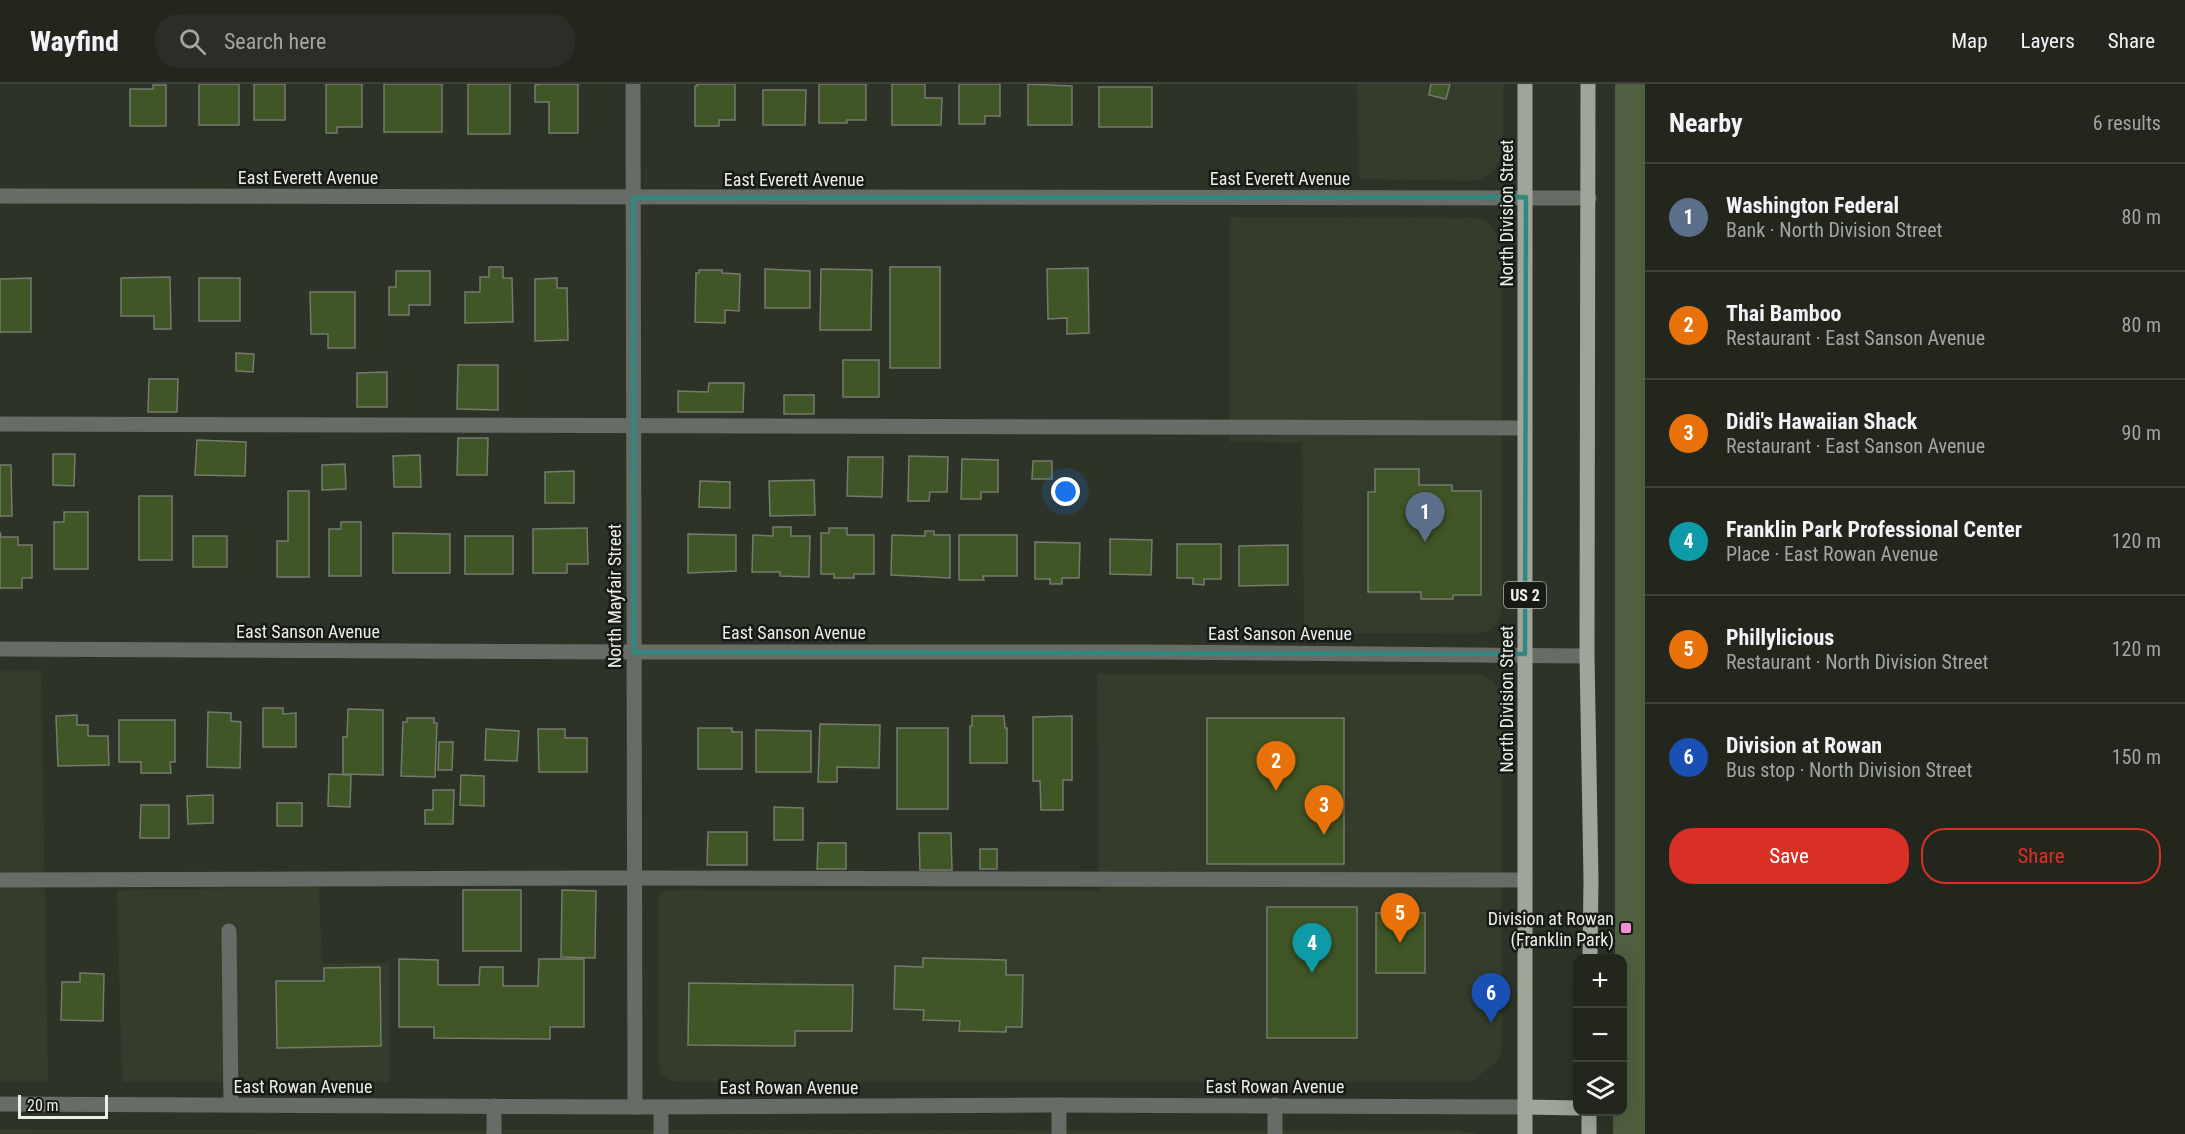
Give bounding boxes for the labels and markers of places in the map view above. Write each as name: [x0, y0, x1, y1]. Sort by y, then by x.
pin: 1: [1406, 492, 1444, 542]
pin: 2: [1256, 742, 1296, 791]
pin: 3: [1304, 786, 1344, 835]
pin: 5: [1380, 894, 1420, 943]
place label: Division at Rowan (Franklin Park): [1488, 908, 1614, 951]
marker: Division at Rowan (Franklin Park): [1619, 921, 1633, 935]
pin: 4: [1292, 924, 1332, 973]
pin: 6: [1472, 974, 1510, 1023]

